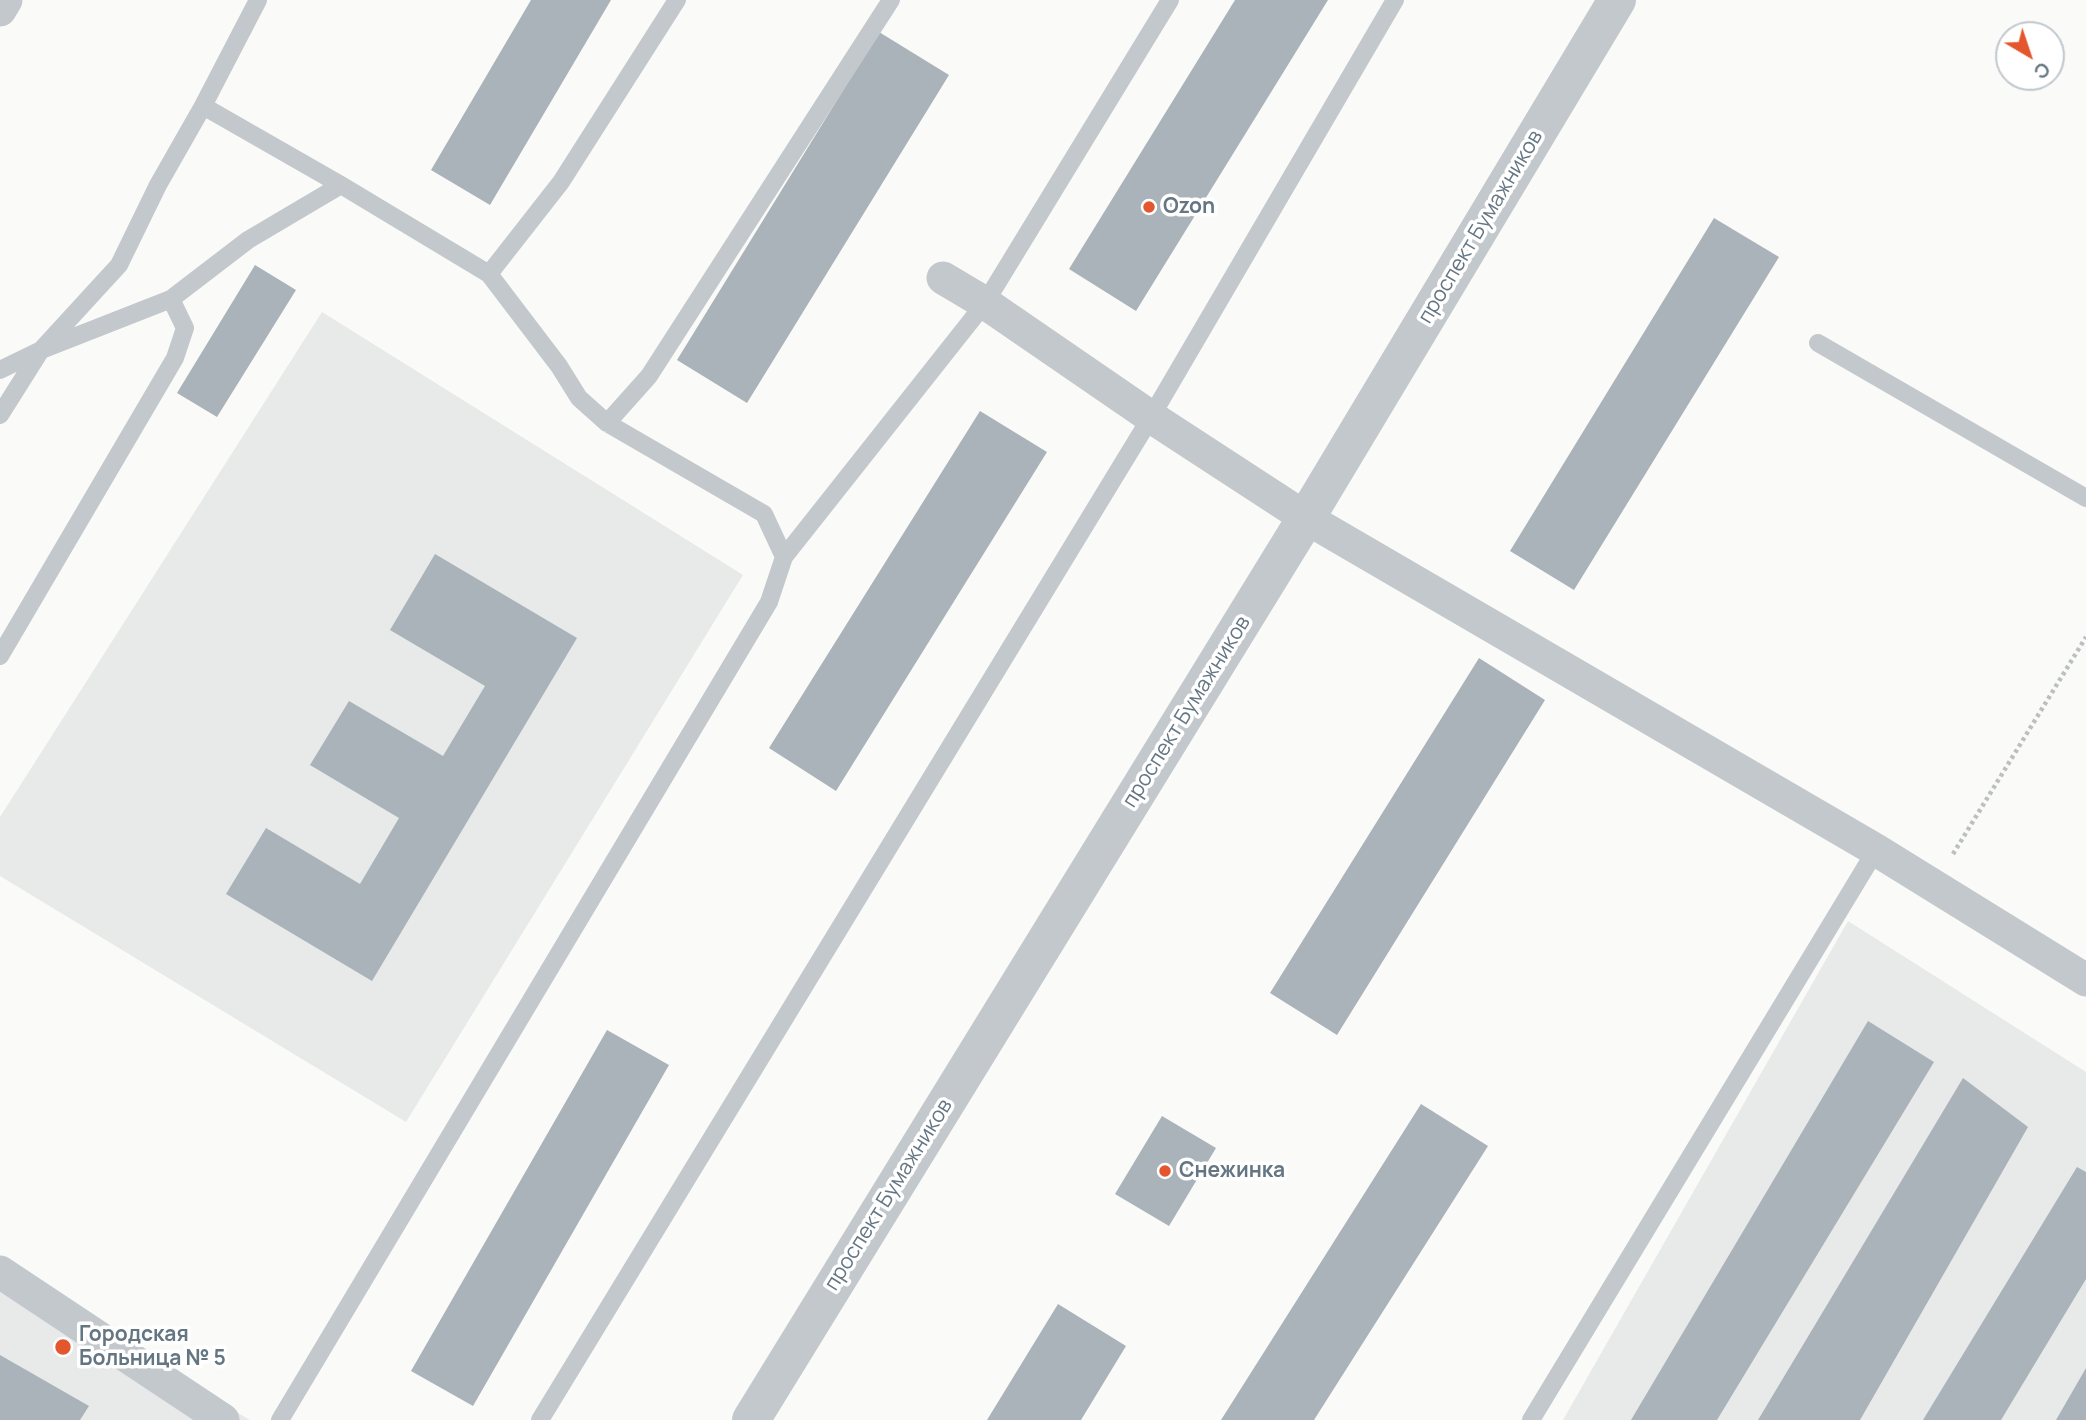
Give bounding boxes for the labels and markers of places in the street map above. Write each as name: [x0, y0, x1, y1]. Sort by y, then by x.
place label: Ozon: [1163, 194, 1215, 220]
marker: Ozon: [1141, 199, 1157, 215]
place label: Снежинка: [1179, 1158, 1285, 1184]
marker: Снежинка: [1157, 1163, 1173, 1179]
place label: Городская Больница № 5: [79, 1322, 226, 1372]
marker: Городская Больница № 5: [53, 1337, 73, 1357]

